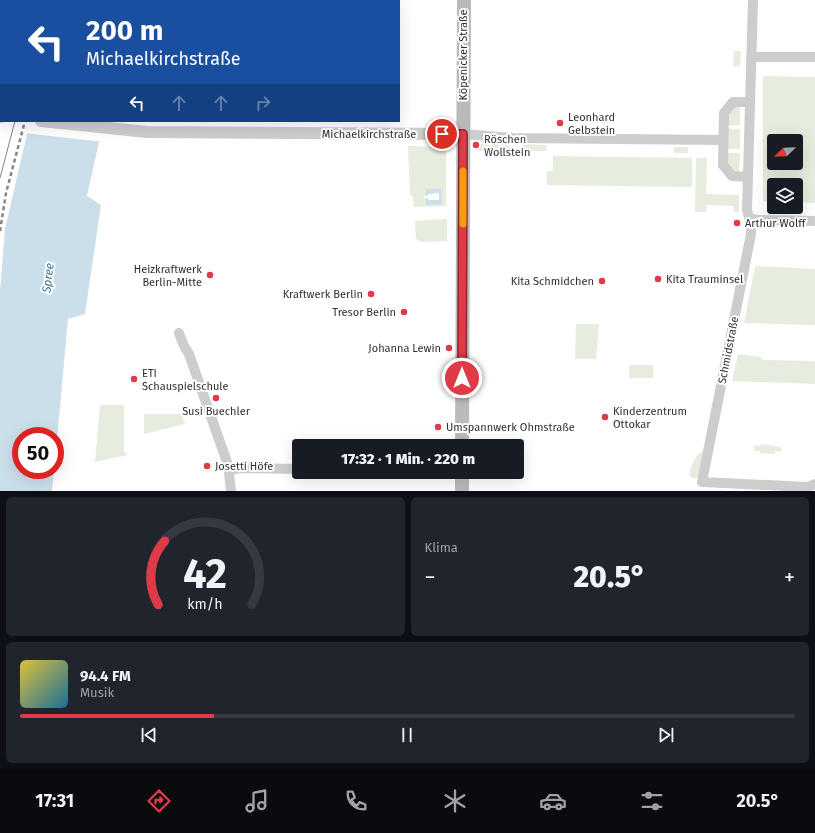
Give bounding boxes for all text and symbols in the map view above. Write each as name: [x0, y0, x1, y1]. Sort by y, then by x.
street label: Köpenicker Straße: [457, 9, 470, 101]
text: 200 m: [86, 14, 164, 47]
icon: left: [20, 16, 72, 68]
text: Michaelkirchstraße: [86, 48, 240, 70]
icon: left: [126, 92, 148, 114]
icon: ahead: [168, 92, 190, 114]
icon: ahead: [210, 92, 232, 114]
icon: right: [252, 92, 274, 114]
place label: Leonhard Gelbstein: [568, 111, 615, 137]
pin: [425, 117, 459, 151]
marker: Leonhard Gelbstein: [555, 118, 565, 128]
icon: arrive: [431, 123, 453, 145]
street label: Michaelkirchstraße: [322, 128, 416, 141]
place label: Röschen Wollstein: [484, 133, 530, 159]
north arrow: [767, 134, 803, 170]
map controls: [767, 134, 803, 214]
marker: Röschen Wollstein: [471, 140, 481, 150]
button: layers: [767, 178, 803, 214]
place label: Arthur Wolff: [745, 217, 807, 230]
marker: Arthur Wolff: [732, 218, 742, 228]
water label: Spree: [39, 262, 57, 295]
place label: Heizkraftwerk Berlin-Mitte: [134, 263, 202, 289]
marker: Heizkraftwerk Berlin-Mitte: [205, 270, 215, 280]
place label: Kita Trauminsel: [666, 273, 743, 286]
marker: Kita Trauminsel: [653, 274, 663, 284]
place label: Kita Schmidchen: [511, 275, 594, 288]
marker: Kita Schmidchen: [597, 276, 607, 286]
place label: Kraftwerk Berlin: [283, 288, 363, 301]
marker: Kraftwerk Berlin: [366, 289, 376, 299]
place label: Tresor Berlin: [332, 306, 396, 319]
marker: Tresor Berlin: [399, 307, 409, 317]
street label: Schmidstraße: [716, 315, 741, 385]
place label: Johanna Lewin: [368, 342, 441, 355]
marker: Johanna Lewin: [444, 343, 454, 353]
position arrow: [441, 357, 483, 399]
place label: ETI Schauspielschule: [142, 367, 228, 393]
marker: ETI Schauspielschule: [129, 374, 139, 384]
marker: Susi Buechler: [211, 393, 221, 403]
place label: Susi Buechler: [182, 405, 251, 418]
place label: Kinderzentrum Ottokar: [613, 405, 687, 431]
marker: Kinderzentrum Ottokar: [600, 412, 610, 422]
place label: Umspannwerk Ohmstraße: [446, 421, 575, 434]
marker: Umspannwerk Ohmstraße: [433, 422, 443, 432]
speed limit sign: 50: [12, 427, 64, 479]
text: 17:32 · 1 Min. · 220 m: [341, 450, 475, 468]
place label: Josetti Höfe: [215, 460, 273, 473]
marker: Josetti Höfe: [202, 461, 212, 471]
text: Klima: [425, 540, 458, 555]
text: 42: [183, 548, 227, 598]
text: 20.5°: [573, 559, 646, 595]
text: −: [425, 564, 436, 591]
text: +: [784, 564, 795, 591]
text: km/h: [188, 595, 223, 612]
text: 94.4 FM: [80, 667, 131, 685]
text: Musik: [80, 685, 114, 700]
icon: previous: [138, 724, 160, 746]
icon: pause: [396, 724, 418, 746]
icon: next: [655, 724, 677, 746]
icon: directions: [145, 787, 173, 815]
icon: music: [243, 787, 271, 815]
icon: phone: [342, 787, 370, 815]
icon: climate: [441, 787, 469, 815]
icon: car: [539, 787, 567, 815]
icon: filters: [638, 787, 666, 815]
text: 17:31: [35, 790, 74, 812]
text: 20.5°: [736, 790, 780, 812]

